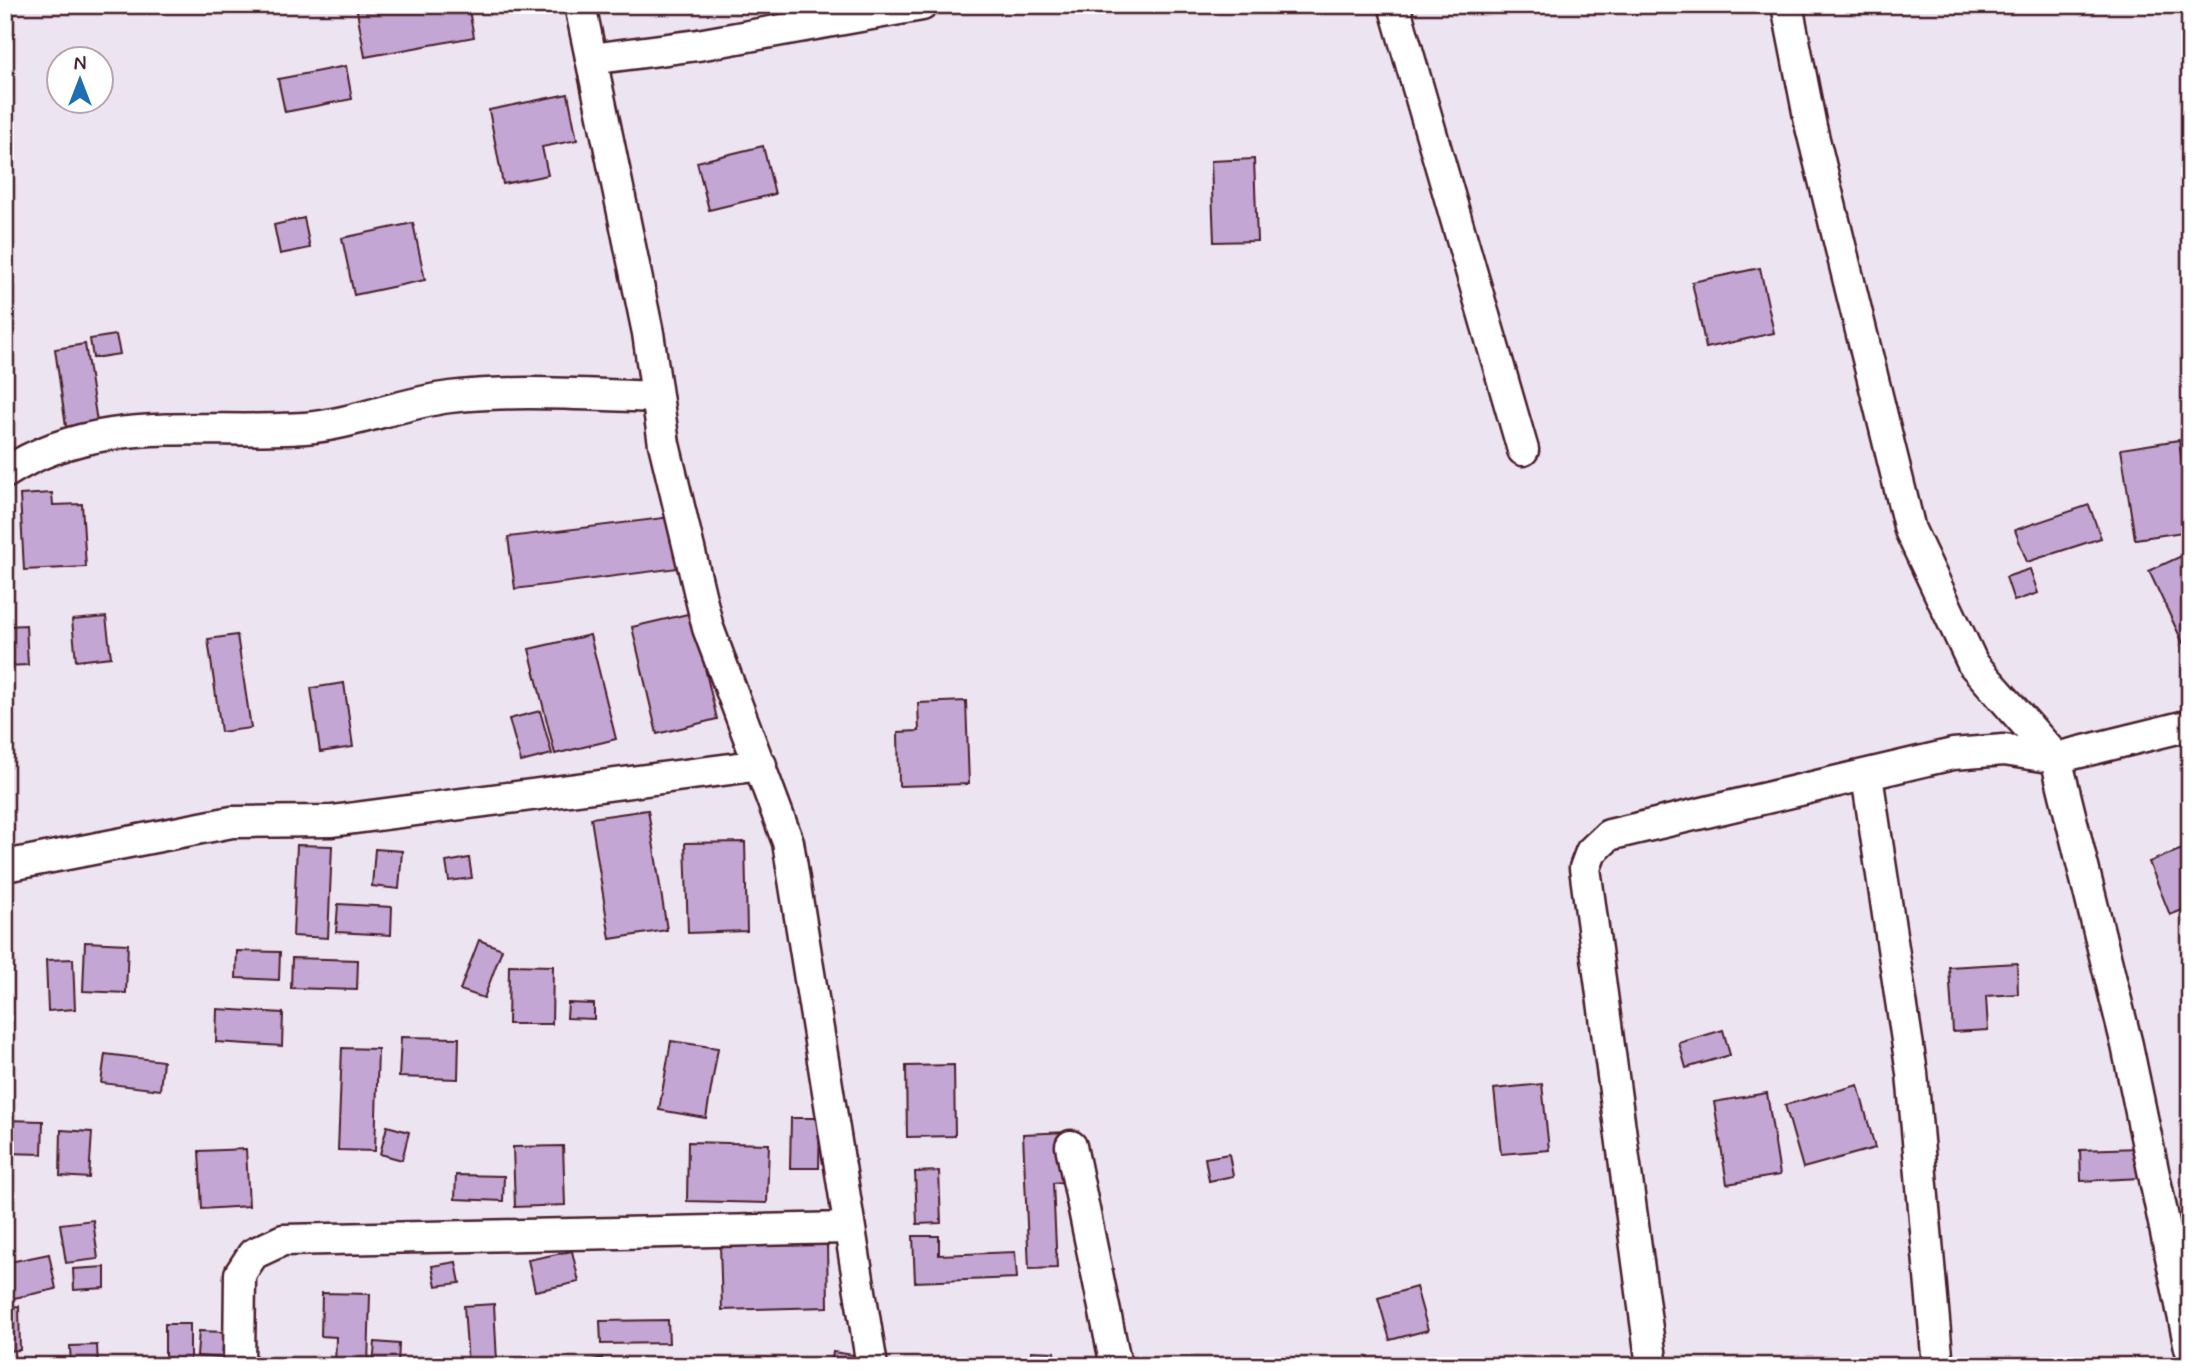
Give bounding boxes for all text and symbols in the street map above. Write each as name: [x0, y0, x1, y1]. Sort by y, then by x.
north arrow: [46, 46, 116, 116]
text: N: [74, 52, 86, 77]

